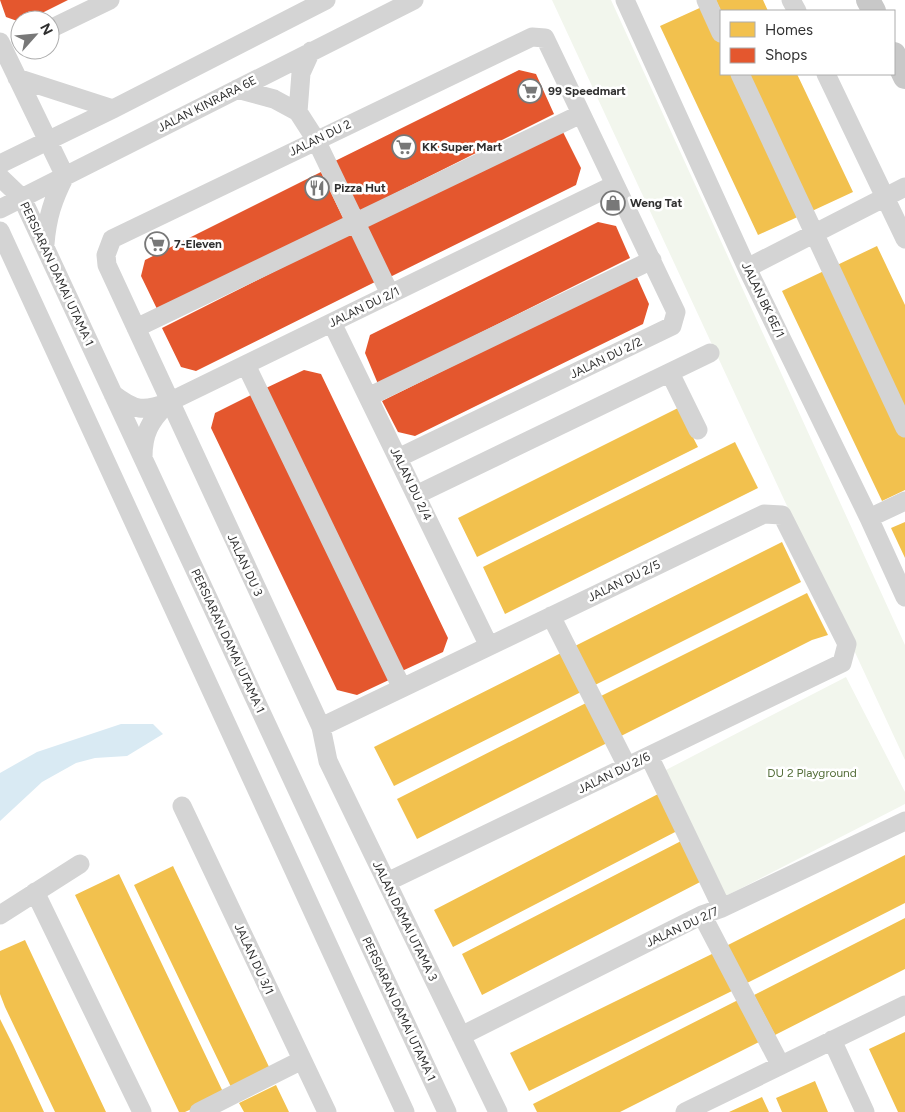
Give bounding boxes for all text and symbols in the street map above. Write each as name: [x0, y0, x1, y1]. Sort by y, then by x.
north arrow: [10, 10, 60, 60]
legend: [720, 10, 895, 75]
text: N: [36, 21, 56, 38]
text: Homes: [765, 21, 813, 39]
text: Shops: [765, 46, 807, 64]
street label: JALAN KINRARA 6E: [155, 73, 259, 135]
supermarket icon: 99 Speedmart: [517, 78, 543, 104]
place label: 99 Speedmart: [548, 84, 626, 98]
street label: JALAN DU 2: [287, 117, 353, 159]
supermarket icon: KK Super Mart: [391, 134, 417, 160]
place label: KK Super Mart: [422, 140, 502, 154]
restaurant icon: Pizza Hut: [304, 175, 330, 201]
place label: Pizza Hut: [334, 181, 386, 195]
shop icon: Weng Tat: [600, 190, 626, 216]
place label: Weng Tat: [630, 196, 682, 210]
street label: PERSIARAN DAMAI UTAMA 1: [17, 200, 97, 348]
supermarket icon: 7-Eleven: [144, 231, 170, 257]
place label: 7-Eleven: [174, 237, 222, 251]
street label: JALAN BK 6E/1: [739, 260, 787, 340]
street label: JALAN DU 2/1: [326, 284, 402, 330]
street label: JALAN DU 2/2: [568, 334, 644, 382]
street label: JALAN DU 2/4: [387, 445, 435, 523]
street label: JALAN DU 3: [224, 532, 266, 598]
street label: JALAN DU 2/5: [585, 557, 663, 605]
street label: PERSIARAN DAMAI UTAMA 1: [188, 567, 268, 715]
street label: JALAN DU 2/6: [576, 749, 653, 797]
park label: DU 2 Playground: [767, 766, 857, 780]
street label: JALAN DAMAI UTAMA 3: [370, 859, 440, 983]
street label: JALAN DU 2/7: [643, 904, 721, 950]
street label: JALAN DU 3/1: [231, 921, 277, 997]
street label: PERSIARAN DAMAI UTAMA 1: [359, 935, 439, 1083]

